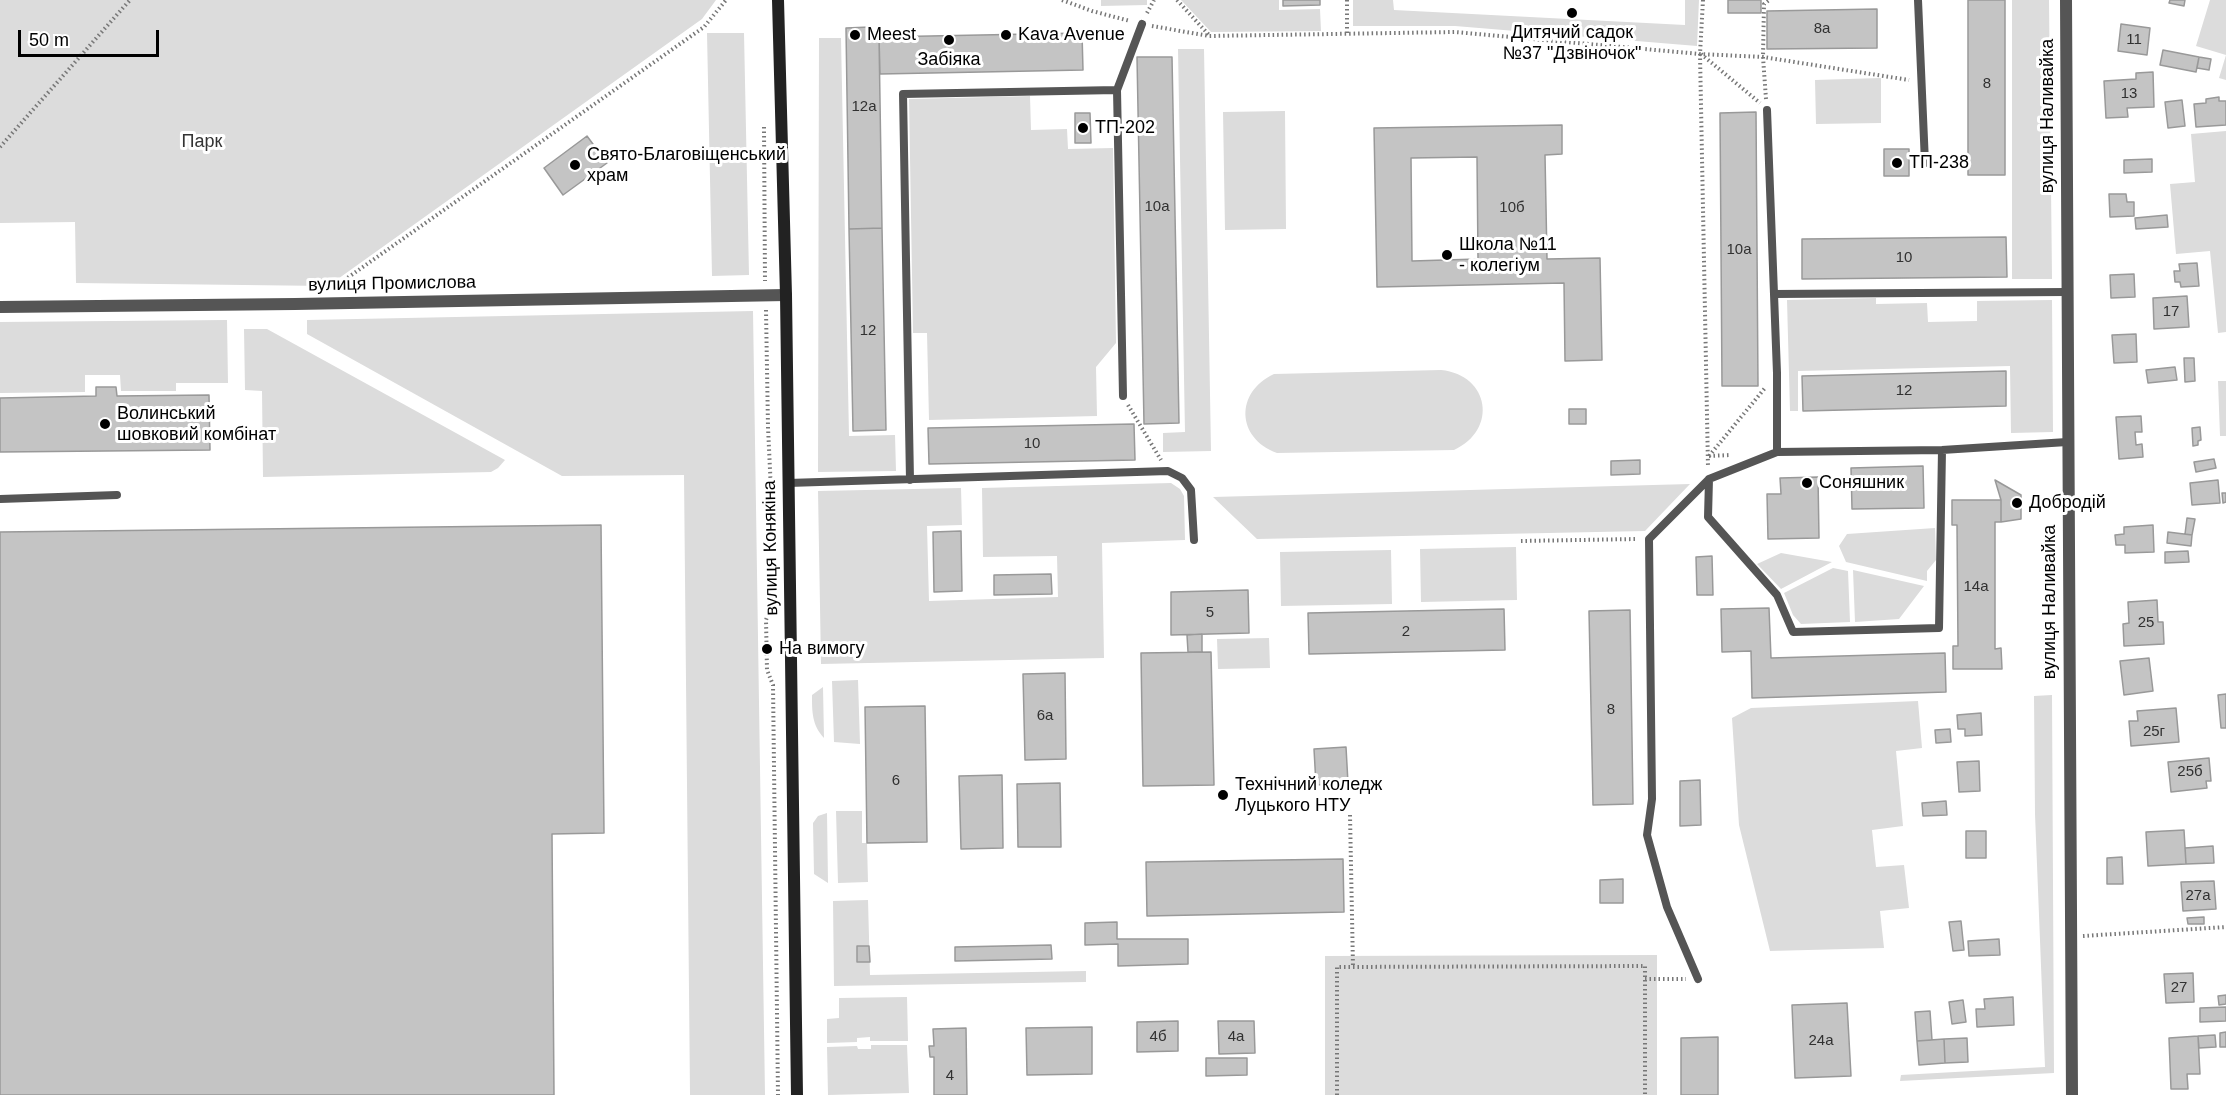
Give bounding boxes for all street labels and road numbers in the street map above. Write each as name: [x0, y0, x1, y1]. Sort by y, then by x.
street label: вулиця Наливайка: [2037, 39, 2059, 193]
street label: вулиця Промислова: [308, 272, 476, 296]
street label: вулиця Конякіна: [759, 480, 783, 616]
street label: вулиця Наливайка: [2039, 525, 2061, 679]

